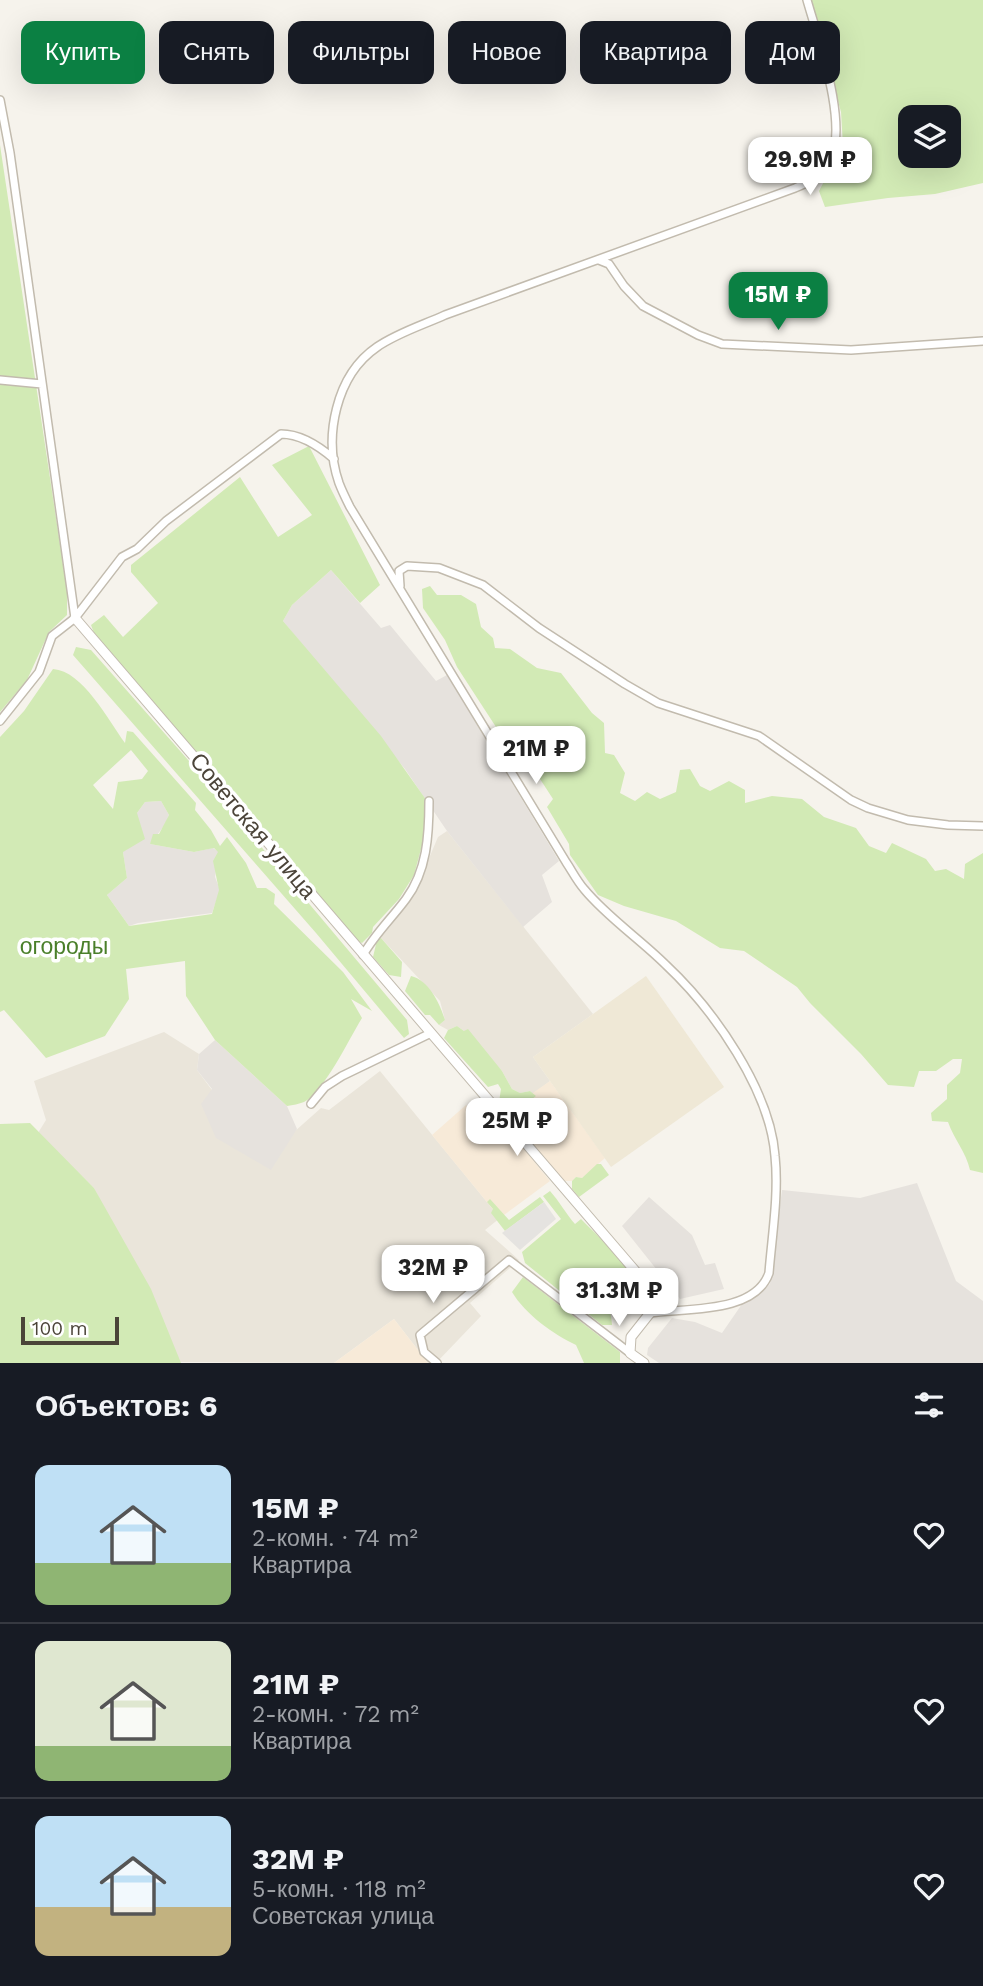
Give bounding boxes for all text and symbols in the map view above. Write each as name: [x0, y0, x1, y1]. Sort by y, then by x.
chip: Купить: [21, 21, 145, 84]
chip: Снять: [159, 21, 274, 84]
chip: Фильтры: [288, 21, 434, 84]
chip: Новое: [448, 21, 566, 84]
chip: Квартира: [580, 21, 731, 84]
chip: Дом: [745, 21, 840, 84]
map controls: [898, 105, 961, 168]
button: layers: [898, 105, 961, 168]
pin: 29.9M ₽: [745, 138, 875, 197]
text: 29.9M ₽: [764, 146, 856, 173]
pin: 15M ₽: [729, 272, 827, 332]
text: 15M ₽: [745, 281, 811, 308]
pin: 21M ₽: [487, 726, 585, 786]
text: 21M ₽: [503, 735, 569, 762]
street label: Советская улица: [184, 748, 322, 905]
park label: огороды: [20, 933, 108, 960]
pin: 25M ₽: [468, 1098, 566, 1158]
text: 25M ₽: [482, 1107, 552, 1134]
pin: 32M ₽: [384, 1246, 482, 1305]
text: 32M ₽: [398, 1254, 468, 1281]
pin: 31.3M ₽: [554, 1268, 684, 1328]
text: 31.3M ₽: [575, 1277, 663, 1304]
scale bar: [21, 1314, 119, 1346]
text: 100 m: [32, 1317, 88, 1340]
icon: filters: [910, 1386, 948, 1424]
text: Объектов: 6: [35, 1388, 218, 1423]
text: 15M ₽: [252, 1490, 339, 1525]
icon: home: [91, 1493, 175, 1577]
icon: heart: [910, 1516, 948, 1554]
text: 2-комн. · 74 m²: [252, 1525, 418, 1552]
text: Квартира: [252, 1552, 351, 1579]
text: 21M ₽: [252, 1666, 339, 1701]
icon: home: [91, 1669, 175, 1753]
icon: heart: [910, 1692, 948, 1730]
text: 2-комн. · 72 m²: [252, 1701, 419, 1728]
text: Квартира: [252, 1728, 351, 1755]
text: 32M ₽: [252, 1841, 344, 1876]
icon: home: [91, 1844, 175, 1928]
icon: heart: [910, 1867, 948, 1905]
text: 5-комн. · 118 m²: [252, 1876, 426, 1903]
text: Советская улица: [252, 1903, 434, 1930]

